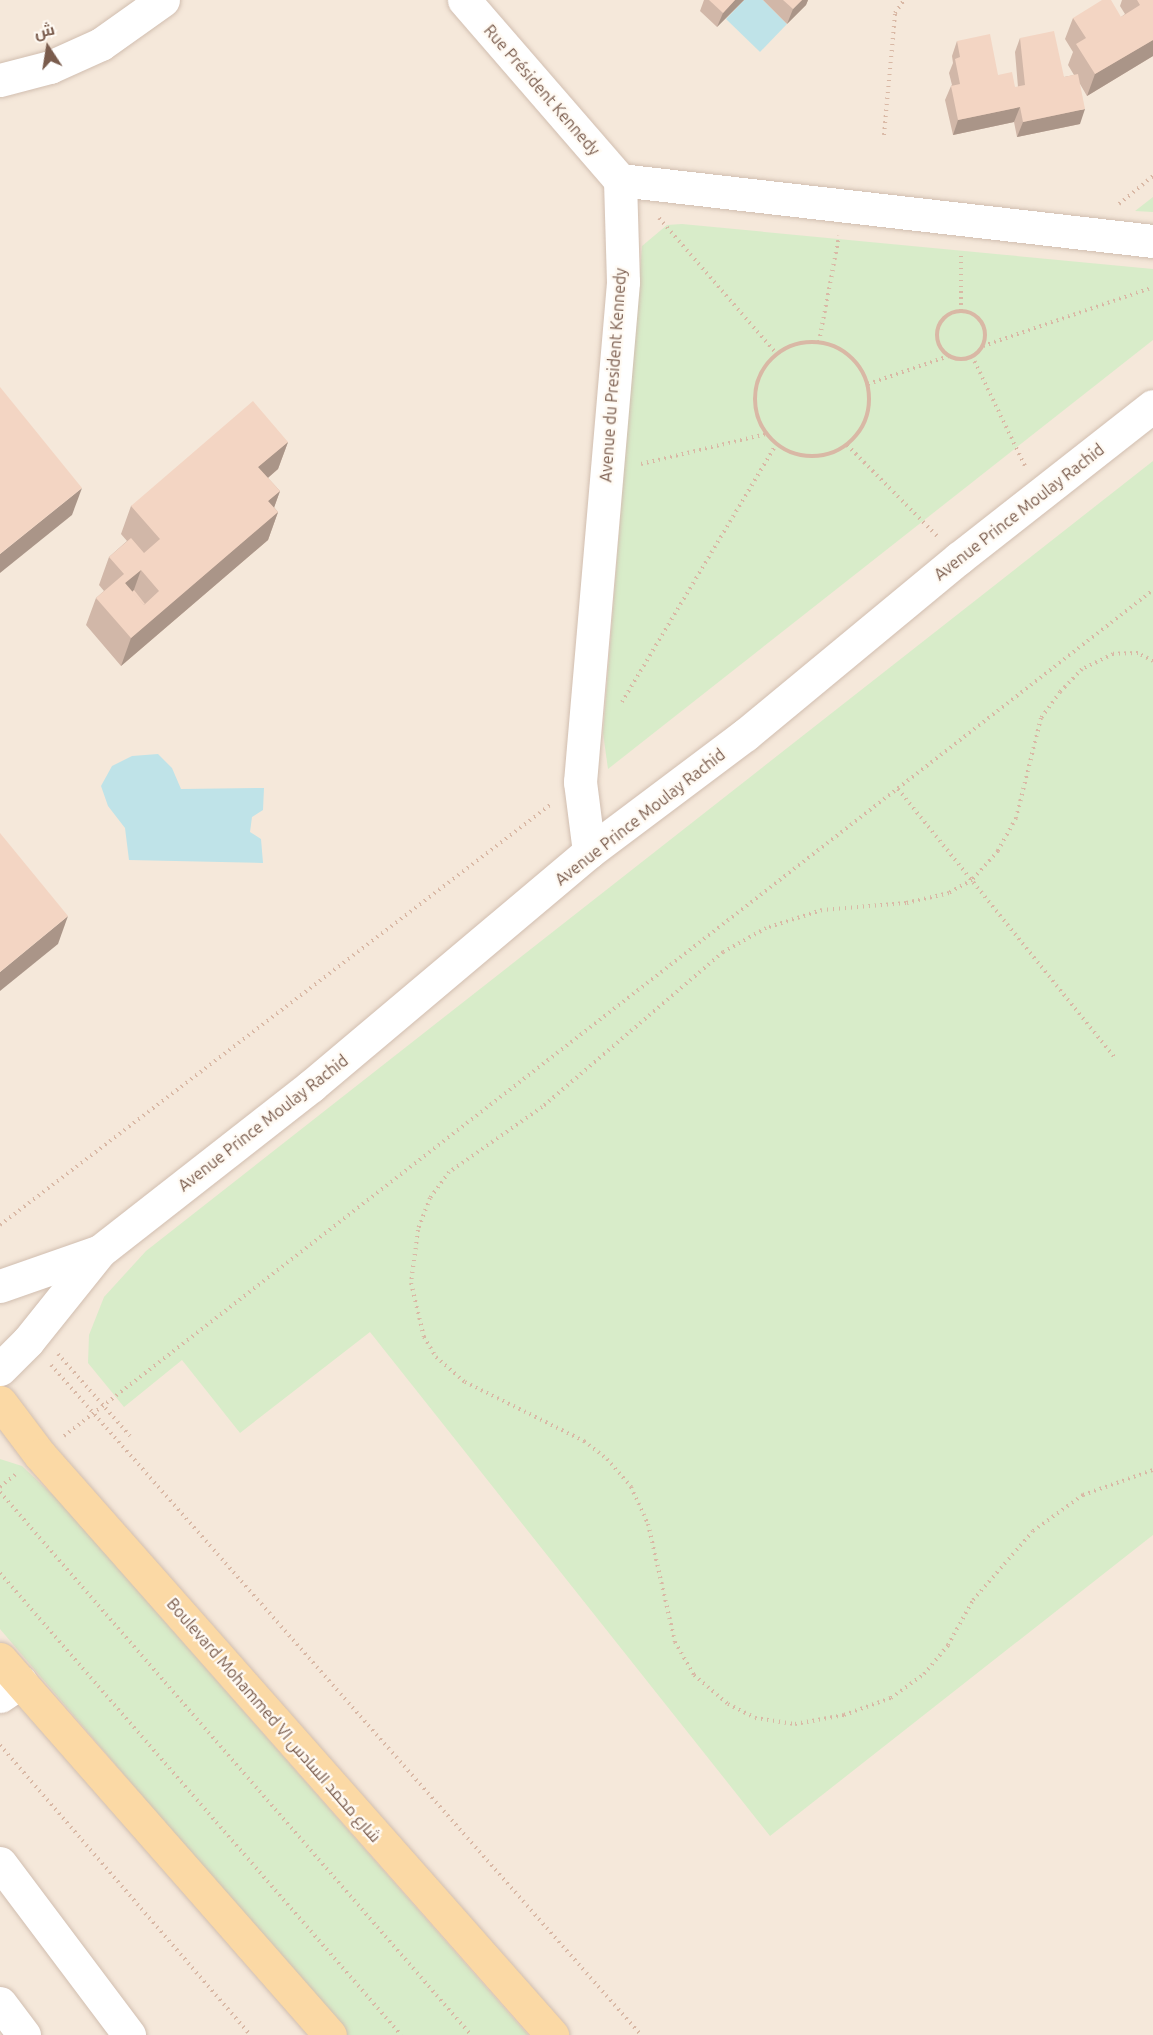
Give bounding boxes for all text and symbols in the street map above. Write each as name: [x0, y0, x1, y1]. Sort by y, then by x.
north arrow: [18, 18, 78, 78]
text: ش: [32, 19, 56, 41]
street label: Rue Président Kennedy: [480, 21, 604, 159]
street label: Avenue du President Kennedy: [596, 267, 630, 483]
street label: Avenue Prince Moulay Rachid: [930, 440, 1108, 584]
street label: Avenue Prince Moulay Rachid: [551, 745, 729, 889]
street label: Avenue Prince Moulay Rachid: [174, 1051, 352, 1195]
street label: Boulevard Mohammed VI شارع محمد السادس: [163, 1594, 385, 1846]

